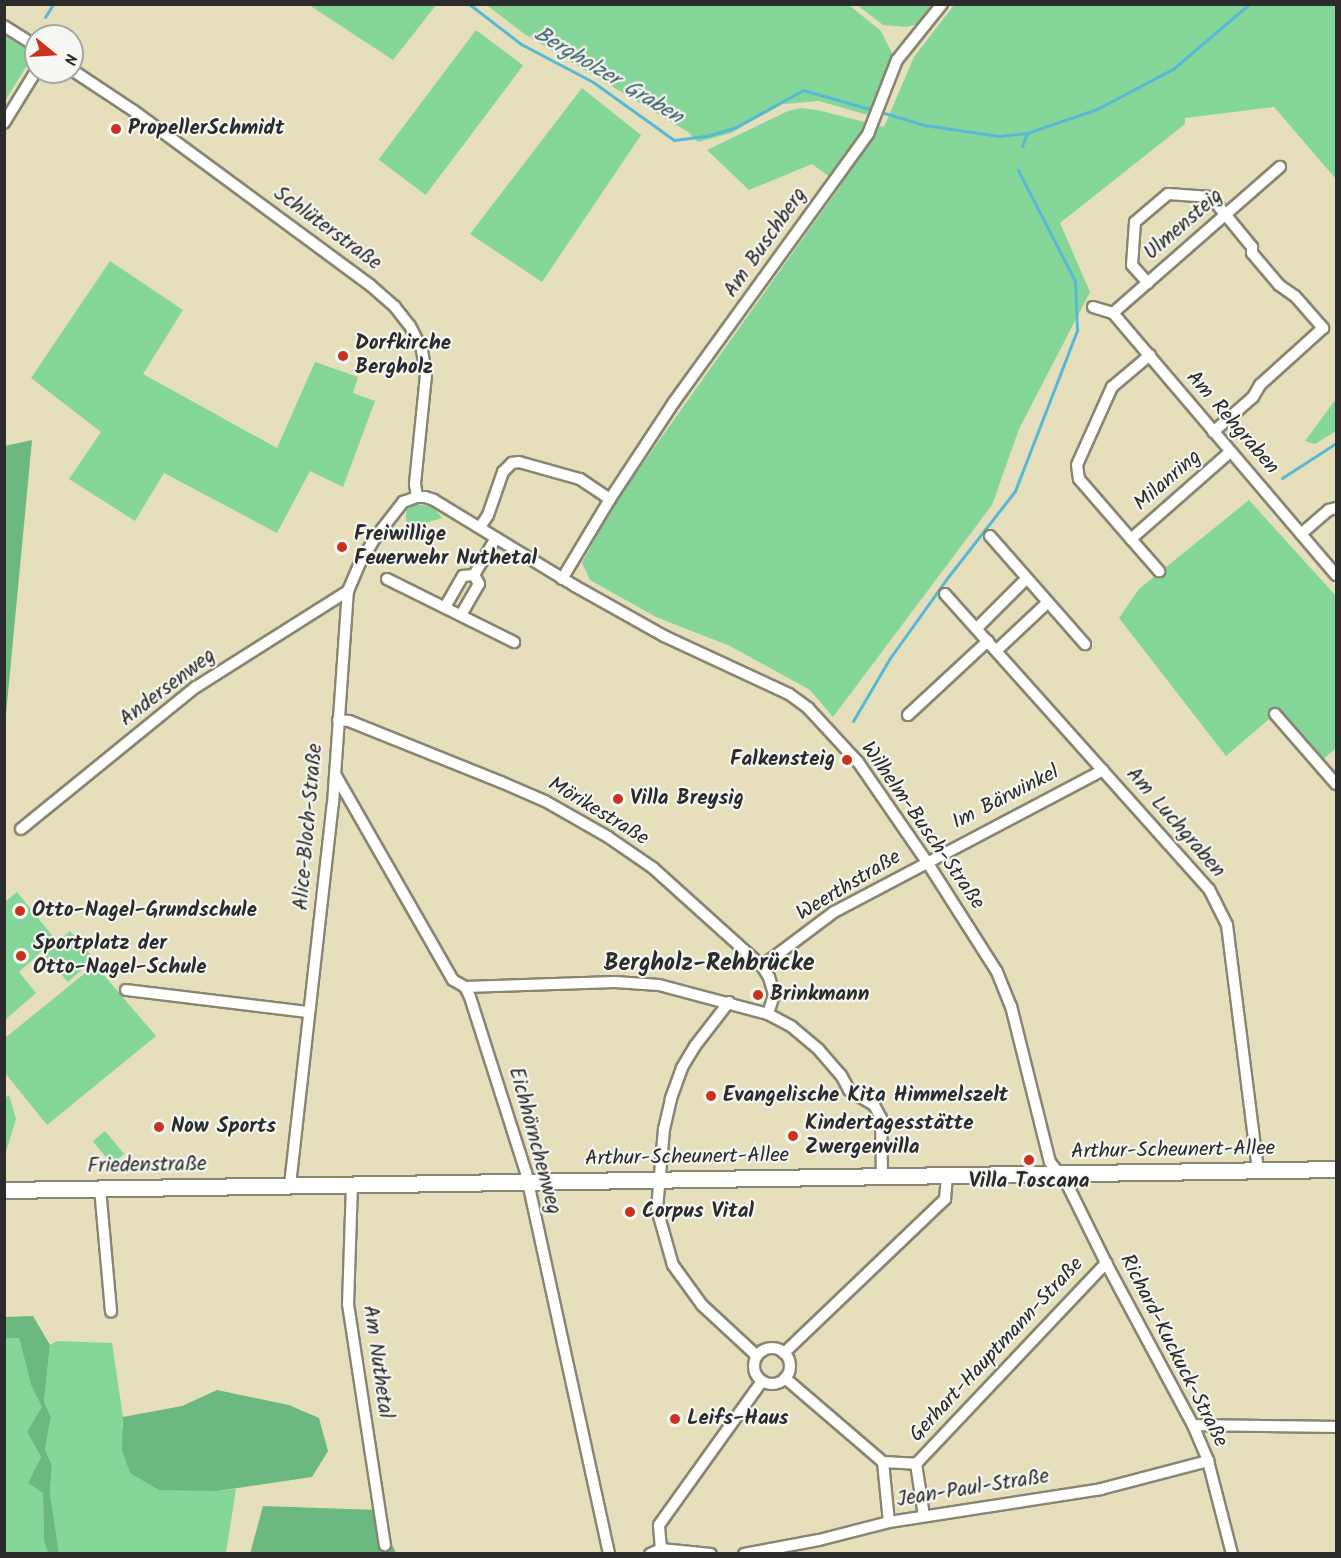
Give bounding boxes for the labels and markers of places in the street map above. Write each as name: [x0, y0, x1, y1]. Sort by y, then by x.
place label: PropellerSchmidt: [128, 116, 284, 142]
marker: PropellerSchmidt: [109, 122, 123, 136]
place label: Dorfkirche Bergholz: [355, 331, 451, 381]
marker: Dorfkirche Bergholz: [336, 349, 350, 363]
place label: Freiwillige Feuerwehr Nuthetal: [354, 522, 537, 572]
marker: Freiwillige Feuerwehr Nuthetal: [335, 540, 349, 554]
place label: Falkensteig: [730, 747, 835, 773]
marker: Falkensteig: [840, 753, 854, 767]
place label: Villa Breysig: [630, 786, 744, 812]
marker: Villa Breysig: [611, 792, 625, 806]
place label: Otto-Nagel-Grundschule: [32, 898, 257, 924]
marker: Otto-Nagel-Grundschule: [13, 904, 27, 918]
place label: Sportplatz der Otto-Nagel-Schule: [33, 931, 206, 981]
marker: Sportplatz der Otto-Nagel-Schule: [14, 949, 28, 963]
place label: Brinkmann: [770, 982, 869, 1008]
marker: Brinkmann: [751, 988, 765, 1002]
place label: Evangelische Kita Himmelszelt: [723, 1083, 1008, 1109]
marker: Evangelische Kita Himmelszelt: [704, 1089, 718, 1103]
place label: Kindertagesstätte Zwergenvilla: [805, 1111, 974, 1161]
place label: Now Sports: [171, 1114, 276, 1140]
marker: Now Sports: [152, 1120, 166, 1134]
marker: Kindertagesstätte Zwergenvilla: [786, 1129, 800, 1143]
marker: Villa Toscana: [1022, 1153, 1036, 1167]
place label: Villa Toscana: [969, 1169, 1089, 1195]
place label: Corpus Vital: [642, 1199, 754, 1225]
marker: Corpus Vital: [623, 1205, 637, 1219]
place label: Leifs-Haus: [687, 1406, 789, 1432]
marker: Leifs-Haus: [668, 1412, 682, 1426]

